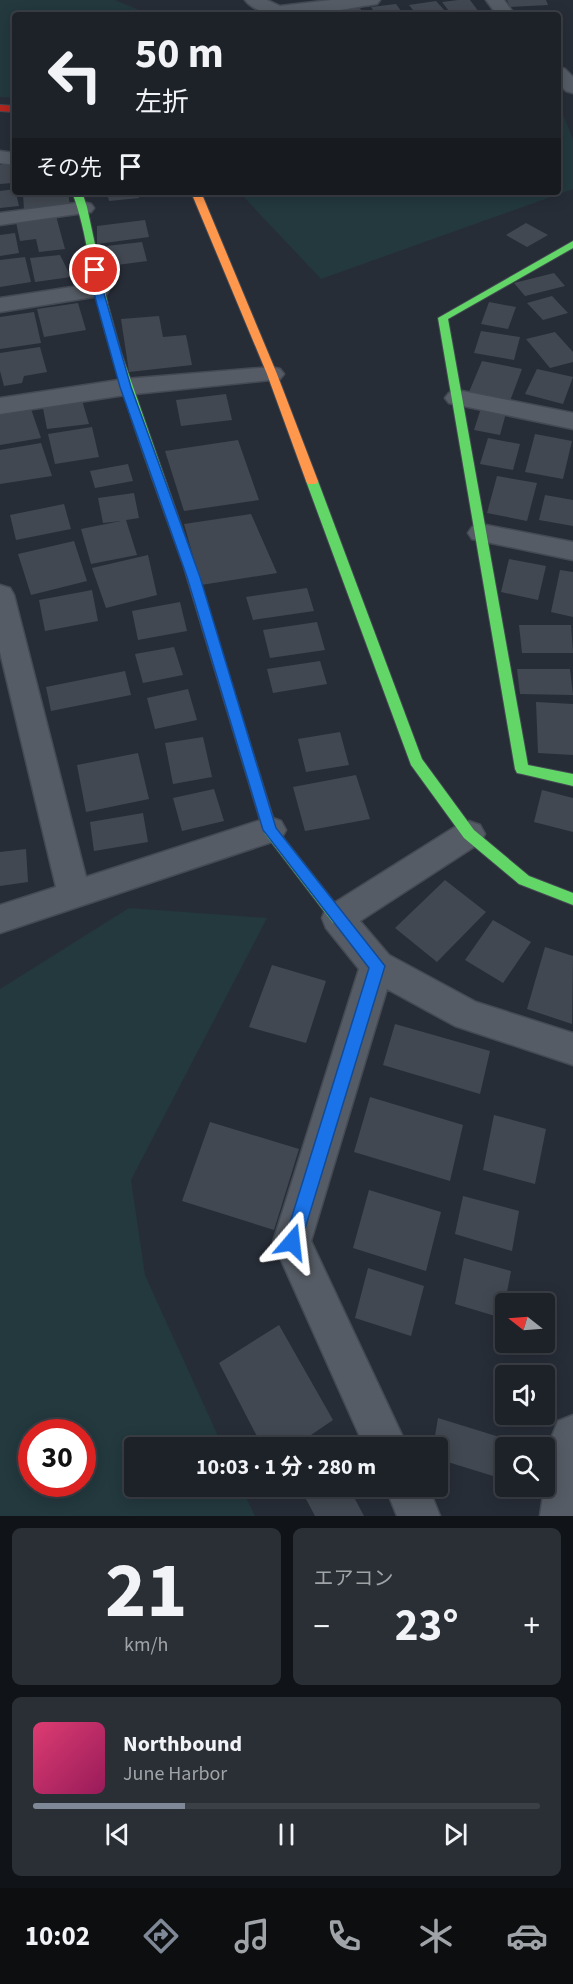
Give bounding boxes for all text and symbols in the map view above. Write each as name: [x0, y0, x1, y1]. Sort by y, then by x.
text: 50 m: [135, 24, 224, 84]
icon: left: [36, 36, 114, 114]
text: 左折: [135, 83, 189, 122]
icon: arrive: [114, 150, 147, 183]
text: その先: [36, 152, 102, 184]
pin: [69, 244, 120, 295]
icon: arrive: [78, 253, 111, 286]
position arrow: [260, 1210, 324, 1274]
north arrow: [495, 1293, 555, 1353]
map controls: [495, 1293, 555, 1497]
button: sound: [495, 1365, 555, 1425]
speed limit sign: 30: [18, 1419, 96, 1497]
button: search: [495, 1437, 555, 1497]
text: 10:03 · 1 分 · 280 m: [196, 1451, 376, 1483]
text: 21: [105, 1536, 187, 1647]
text: エアコン: [314, 1565, 394, 1593]
text: 23°: [395, 1594, 459, 1658]
text: −: [314, 1603, 330, 1650]
text: +: [524, 1603, 540, 1650]
text: km/h: [124, 1631, 168, 1659]
text: Northbound: [123, 1728, 242, 1760]
text: June Harbor: [123, 1760, 227, 1788]
icon: previous: [101, 1818, 134, 1851]
icon: pause: [270, 1818, 303, 1851]
icon: next: [439, 1818, 472, 1851]
icon: directions: [140, 1915, 182, 1957]
icon: music: [231, 1915, 273, 1957]
icon: phone: [323, 1915, 365, 1957]
icon: climate: [415, 1915, 457, 1957]
icon: car: [506, 1915, 548, 1957]
text: 10:02: [25, 1917, 90, 1956]

